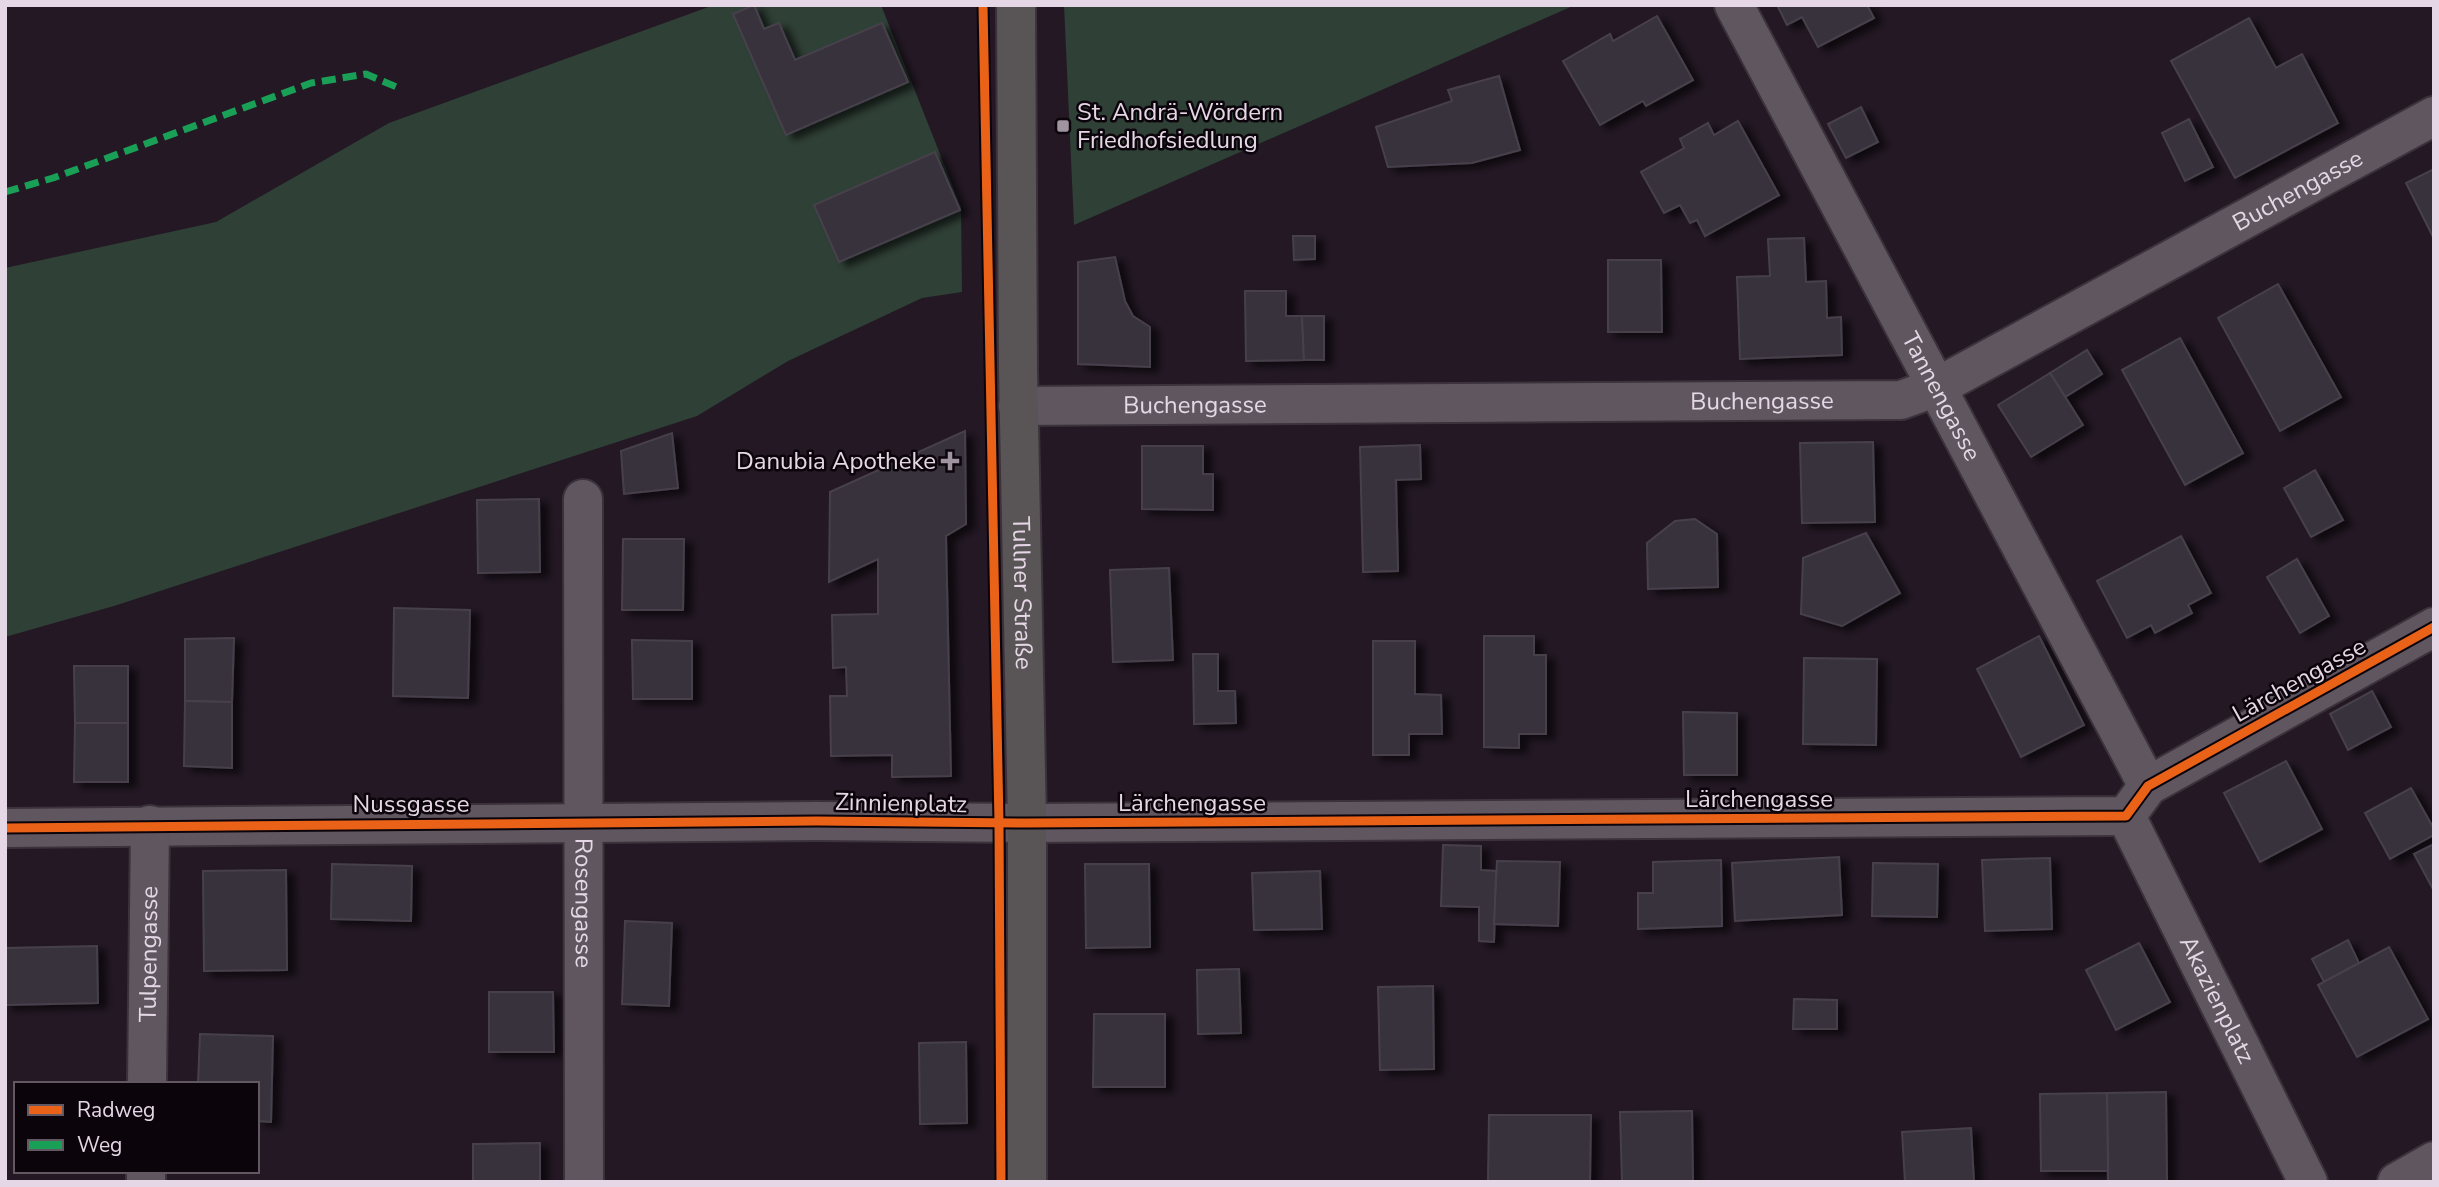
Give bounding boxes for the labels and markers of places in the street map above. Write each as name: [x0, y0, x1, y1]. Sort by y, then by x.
place label: St. Andrä-Wördern Friedhofsiedlung: [1077, 96, 1283, 156]
marker: St. Andrä-Wördern Friedhofsiedlung: [1055, 118, 1071, 134]
place label: Danubia Apotheke: [736, 445, 936, 477]
marker: Danubia Apotheke: [942, 453, 958, 469]

